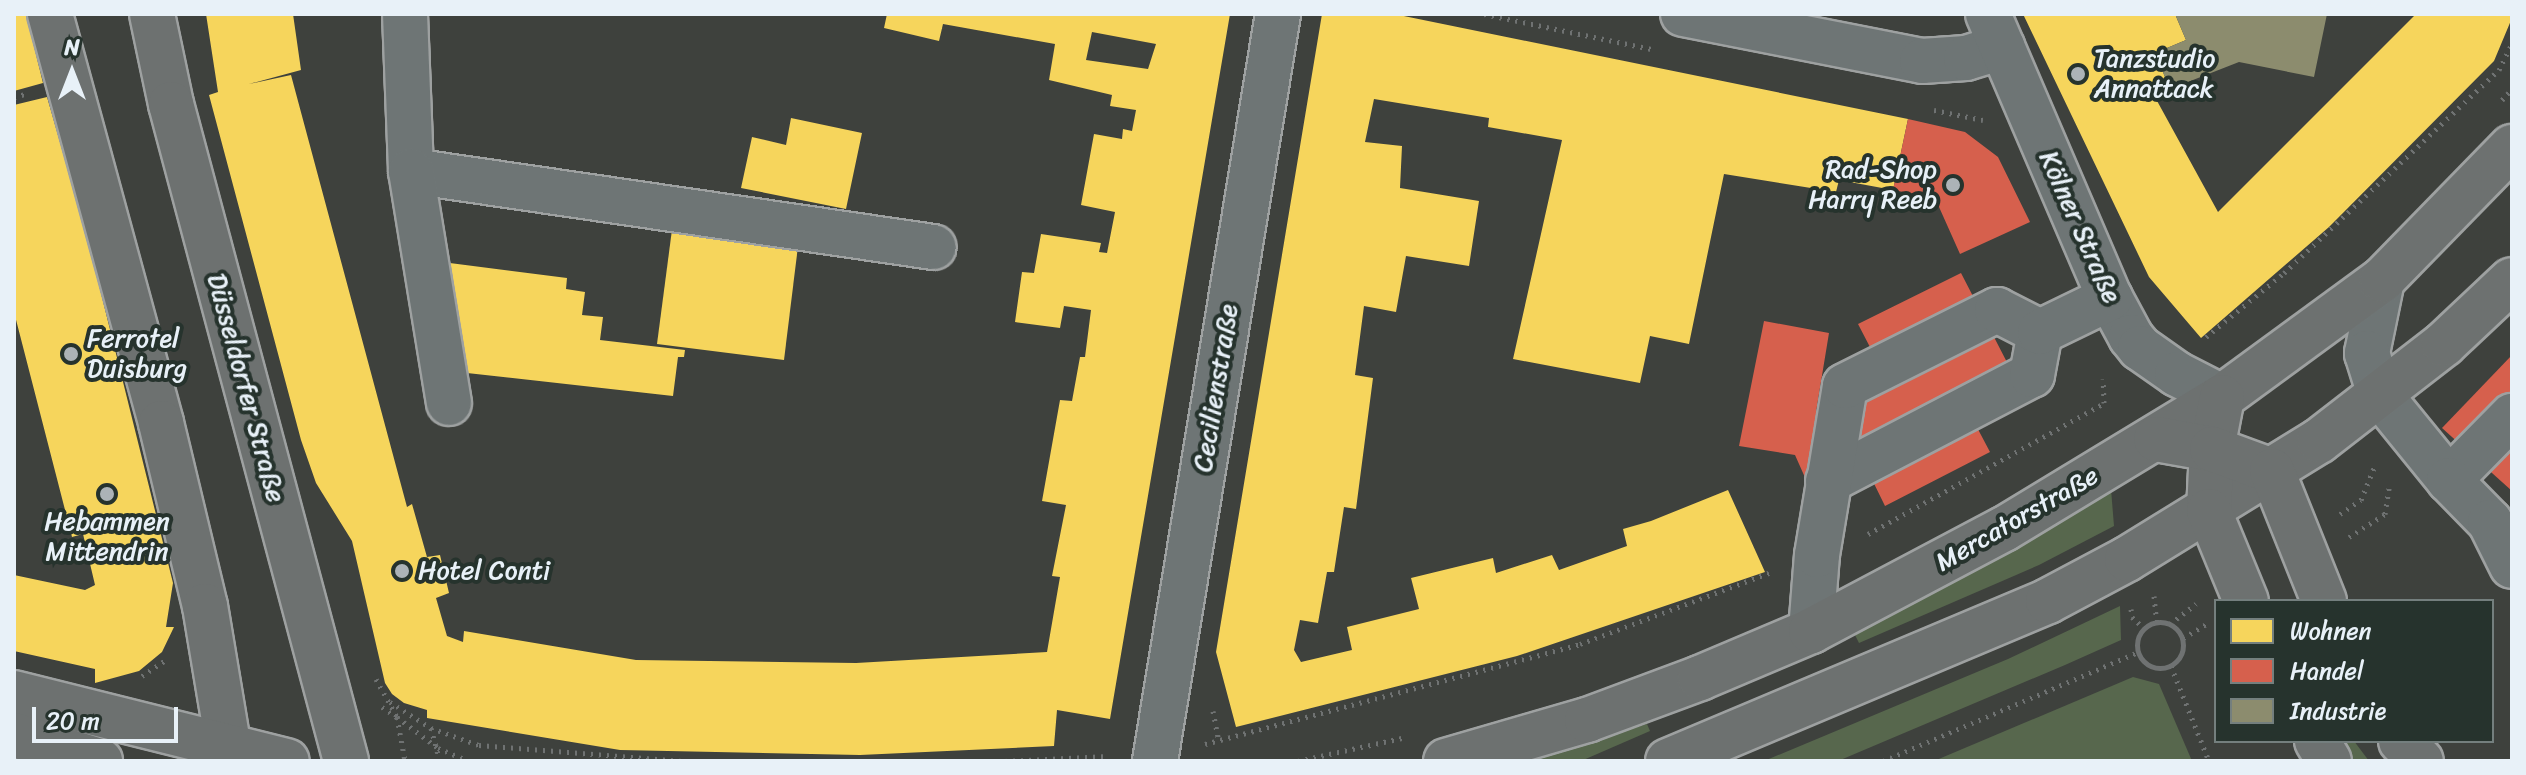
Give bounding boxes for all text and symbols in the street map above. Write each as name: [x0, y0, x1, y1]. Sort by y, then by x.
text: N: [64, 28, 80, 67]
north arrow: [32, 32, 112, 112]
place label: Tanzstudio Annattack: [2094, 43, 2216, 104]
marker: Tanzstudio Annattack: [2069, 65, 2087, 83]
street label: Kölner Straße: [2032, 146, 2128, 308]
place label: Rad-Shop Harry Reeb: [1807, 154, 1937, 216]
marker: Rad-Shop Harry Reeb: [1944, 176, 1962, 194]
street label: Düsseldorfer Straße: [200, 270, 292, 506]
street label: Cecilienstraße: [1187, 302, 1245, 474]
place label: Ferrotel Duisburg: [87, 323, 187, 384]
marker: Ferrotel Duisburg: [62, 345, 80, 363]
street label: Mercatorstraße: [1930, 460, 2104, 578]
marker: Hebammen Mittendrin: [98, 485, 116, 503]
place label: Hebammen Mittendrin: [44, 506, 170, 568]
place label: Hotel Conti: [418, 555, 550, 587]
marker: Hotel Conti: [393, 562, 411, 580]
legend: [2214, 599, 2494, 743]
text: Wohnen: [2290, 610, 2372, 652]
text: Handel: [2290, 650, 2364, 692]
text: Industrie: [2290, 690, 2386, 732]
scale bar: [36, 691, 182, 741]
text: 20 m: [46, 700, 100, 742]

